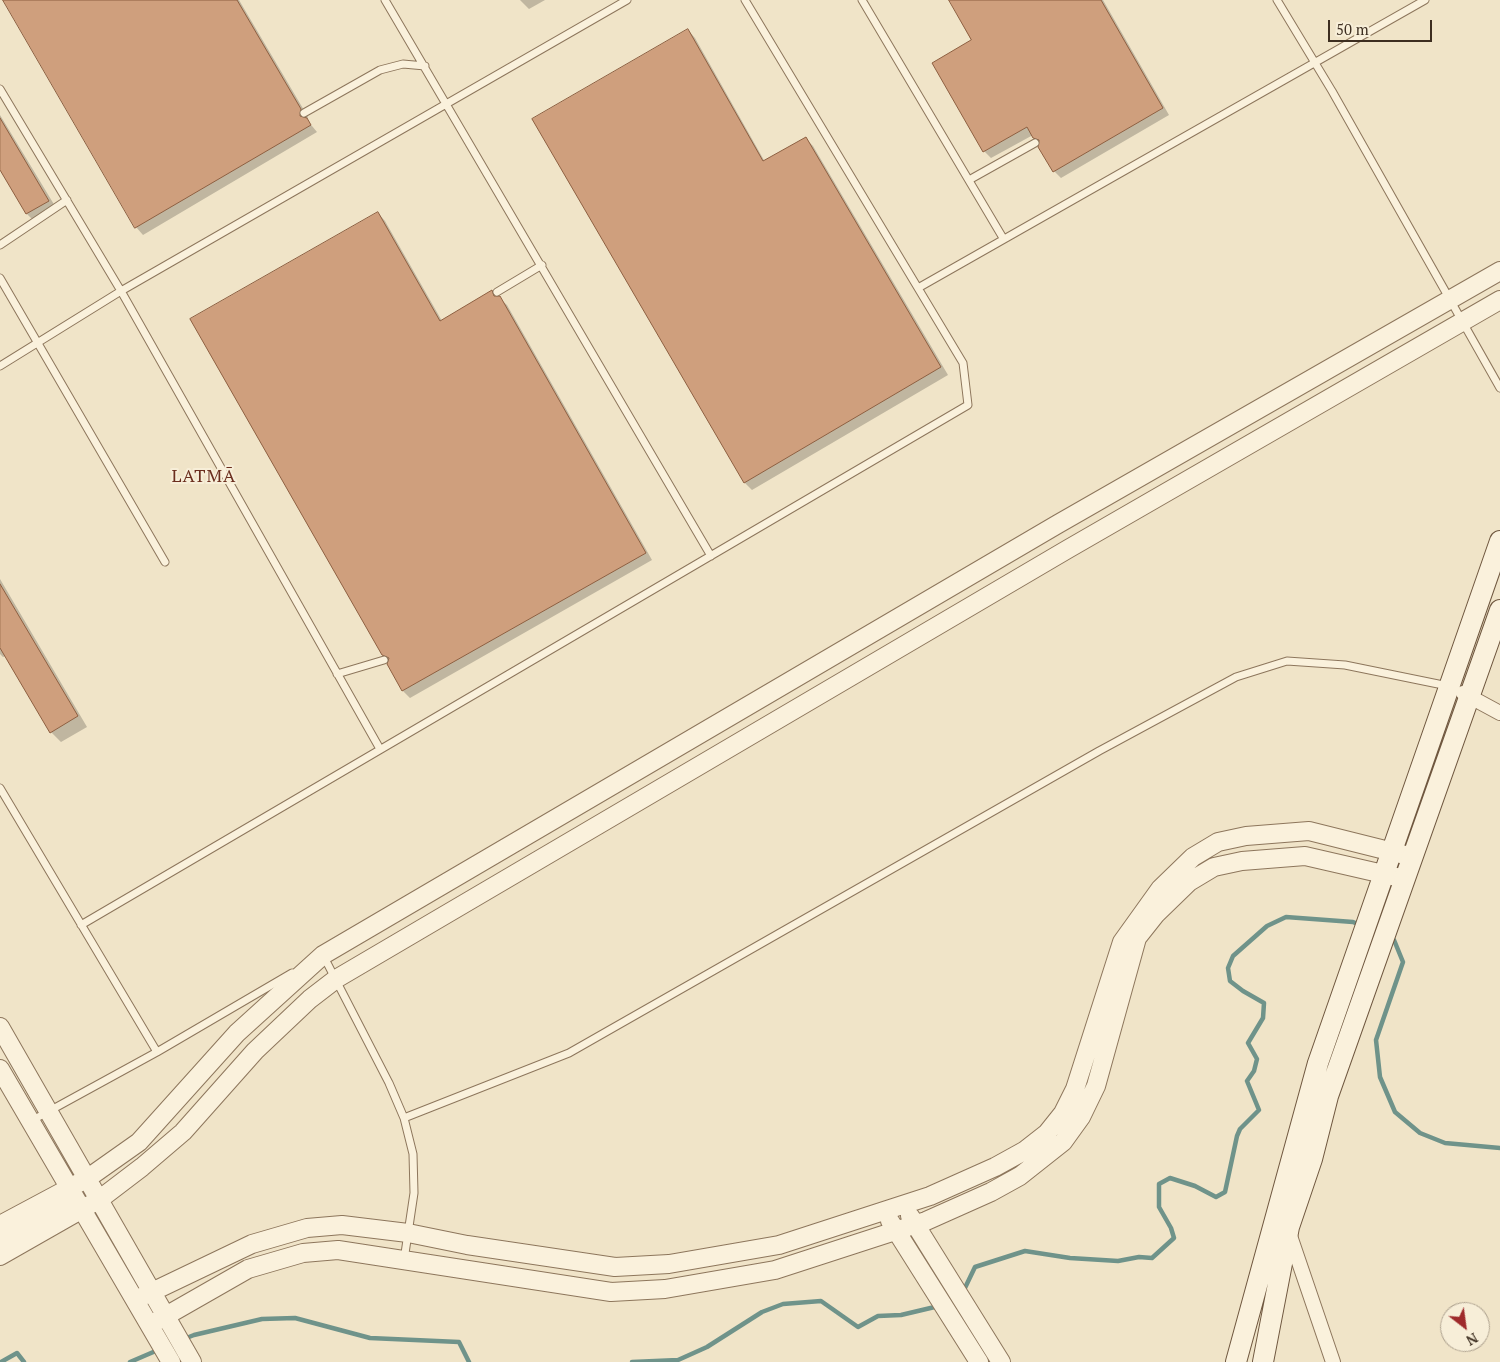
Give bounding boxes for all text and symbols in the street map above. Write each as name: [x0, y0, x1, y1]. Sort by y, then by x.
scale bar: [1330, 10, 1434, 42]
text: 50 m: [1336, 19, 1369, 39]
district label: LATMĀ: [171, 466, 237, 488]
north arrow: [1440, 1302, 1490, 1352]
text: N: [1463, 1329, 1482, 1350]

